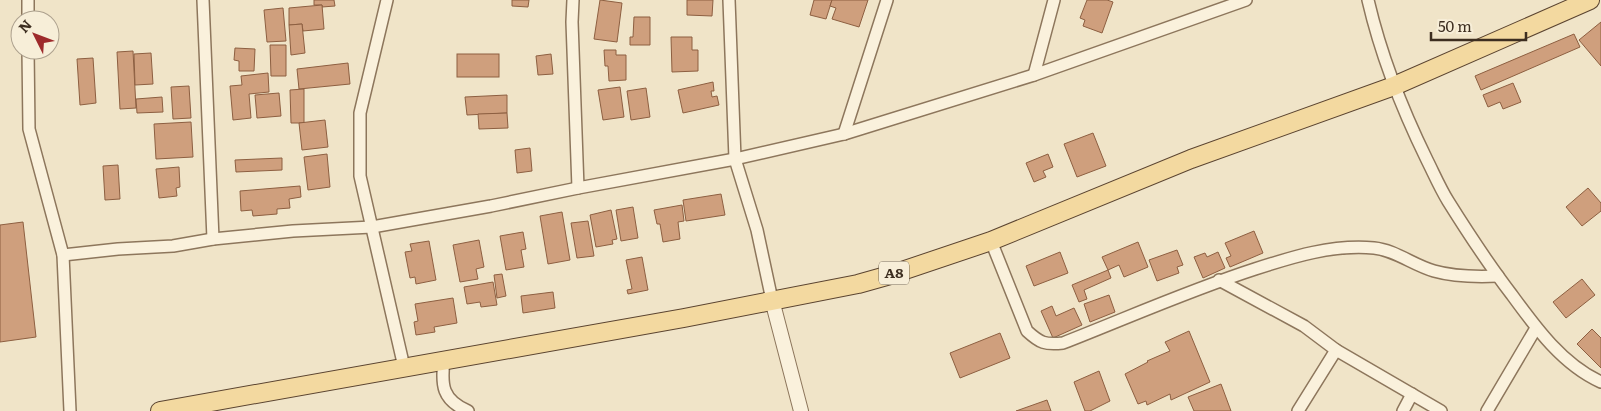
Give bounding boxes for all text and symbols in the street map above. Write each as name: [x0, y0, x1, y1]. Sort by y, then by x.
north arrow: [10, 10, 60, 60]
scale bar: [1431, 10, 1526, 42]
text: N: [13, 14, 36, 37]
text: 50 m: [1438, 14, 1472, 37]
road number: A8: [879, 262, 909, 284]

